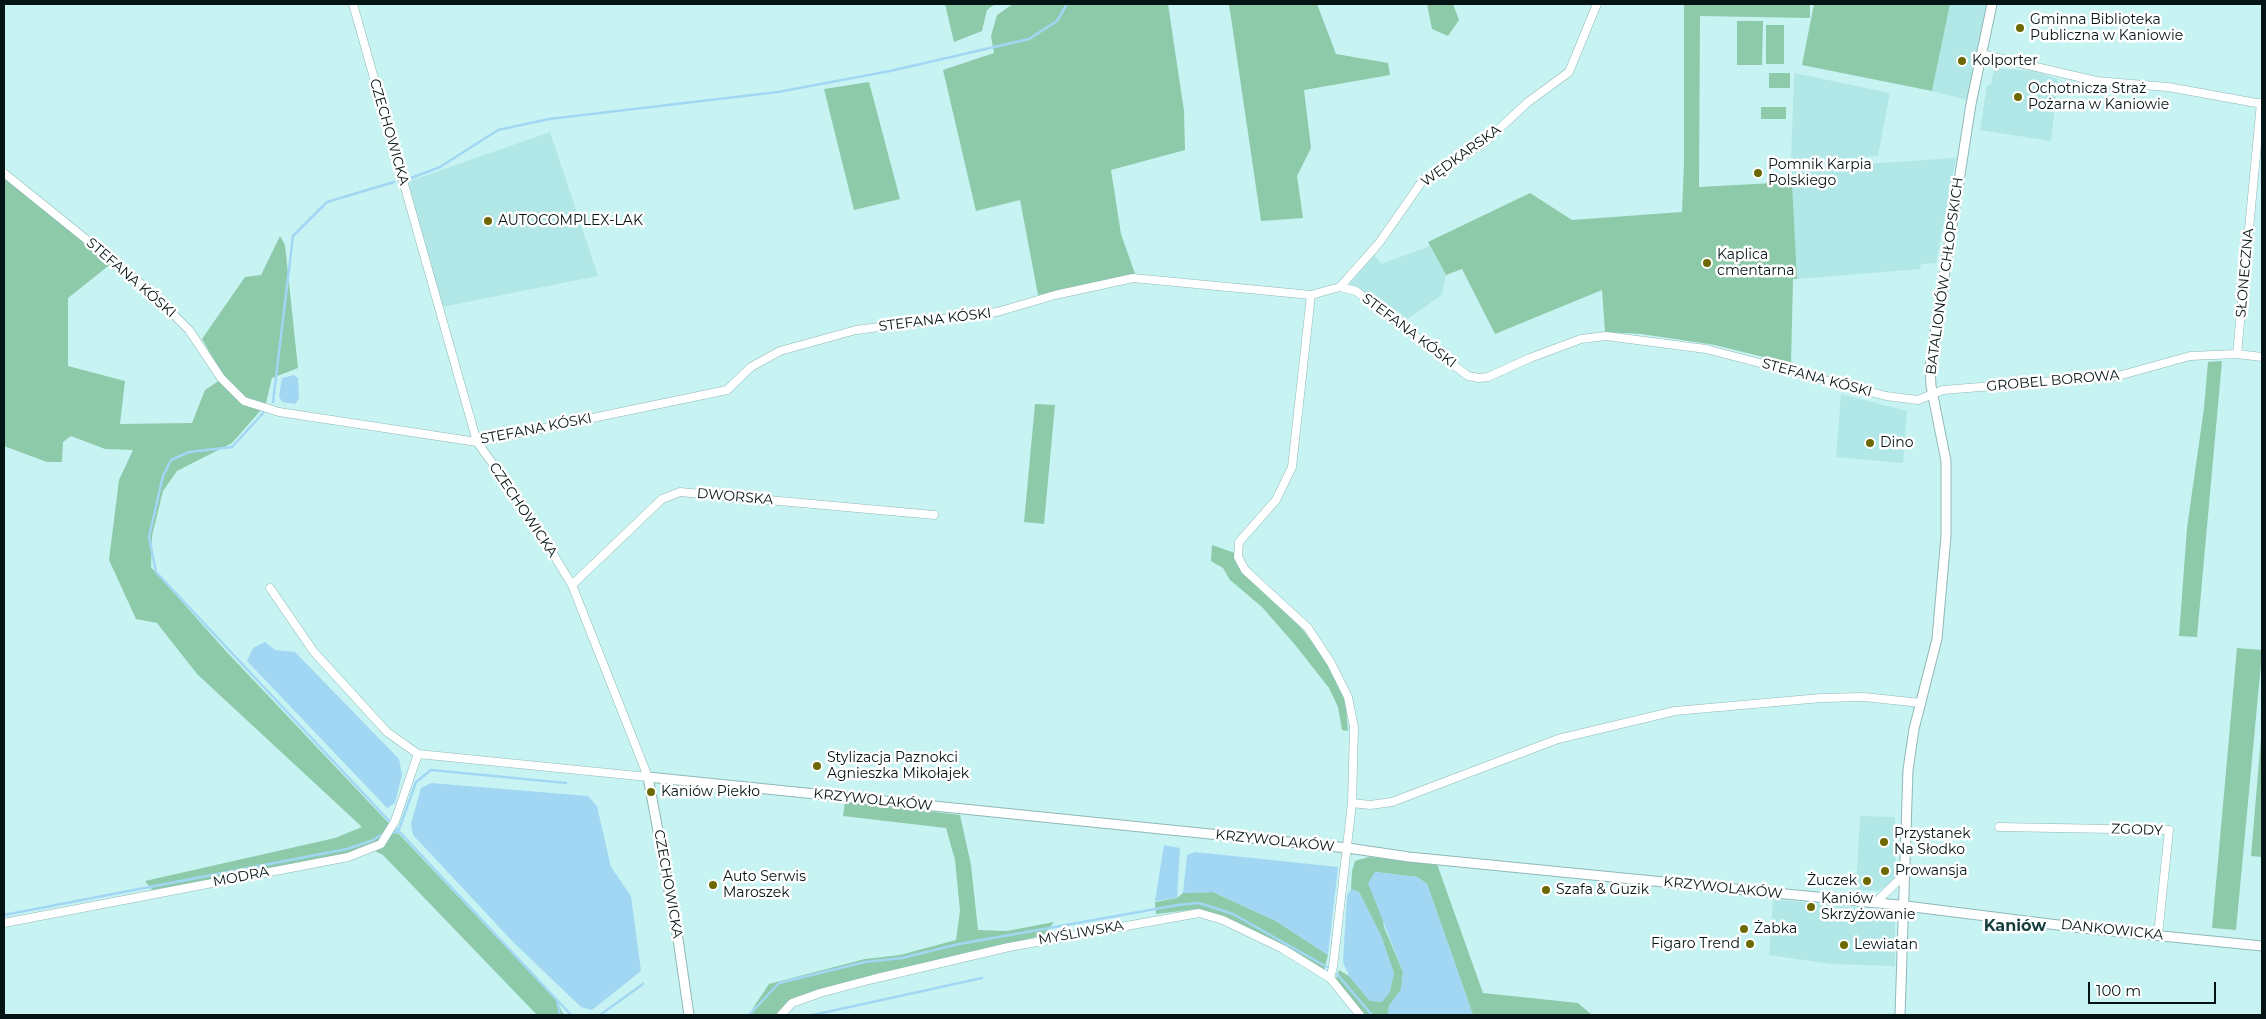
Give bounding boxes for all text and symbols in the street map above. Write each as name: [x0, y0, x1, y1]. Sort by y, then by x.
place label: Gminna Biblioteka Publiczna w Kaniowie: [2030, 12, 2183, 44]
marker: Gminna Biblioteka Publiczna w Kaniowie: [2014, 22, 2026, 34]
place label: Kolporter: [1972, 53, 2038, 69]
marker: Kolporter: [1956, 55, 1968, 67]
street label: CZECHOWICKA: [366, 77, 412, 187]
place label: Ochotnicza Straż Pożarna w Kaniowie: [2028, 81, 2169, 114]
marker: Ochotnicza Straż Pożarna w Kaniowie: [2012, 91, 2024, 103]
street label: WĘDKARSKA: [1418, 122, 1504, 190]
place label: Pomnik Karpia Polskiego: [1768, 157, 1872, 190]
marker: Pomnik Karpia Polskiego: [1752, 167, 1764, 179]
street label: BATALIONÓW CHŁOPSKICH: [1923, 176, 1967, 376]
place label: AUTOCOMPLEX-LAK: [498, 213, 643, 229]
marker: AUTOCOMPLEX-LAK: [482, 215, 494, 227]
street label: SŁONECZNA: [2233, 228, 2257, 318]
street label: STEFANA KÓSKI: [83, 234, 179, 322]
place label: Kaplica cmentarna: [1717, 247, 1795, 280]
marker: Kaplica cmentarna: [1701, 257, 1713, 269]
street label: STEFANA KÓSKI: [1359, 290, 1459, 372]
street label: STEFANA KÓSKI: [878, 305, 992, 335]
street label: STEFANA KÓSKI: [1760, 355, 1874, 401]
street label: GROBEL BOROWA: [1986, 367, 2120, 395]
street label: STEFANA KÓSKI: [479, 410, 593, 448]
place label: Dino: [1880, 435, 1914, 451]
marker: Dino: [1864, 437, 1876, 449]
street label: CZECHOWICKA: [485, 460, 561, 560]
street label: DWORSKA: [696, 485, 774, 509]
place label: Stylizacja Paznokci Agnieszka Mikołajek: [827, 750, 969, 782]
marker: Stylizacja Paznokci Agnieszka Mikołajek: [811, 760, 823, 772]
place label: Kaniów Piekło: [661, 784, 760, 800]
street label: KRZYWOLAKÓW: [813, 785, 933, 815]
marker: Kaniów Piekło: [645, 786, 657, 798]
street label: ZGODY: [2111, 821, 2163, 839]
street label: KRZYWOLAKÓW: [1215, 826, 1335, 856]
place label: Przystanek Na Słodko: [1894, 826, 1971, 859]
street label: CZECHOWICKA: [650, 828, 686, 940]
marker: Przystanek Na Słodko: [1878, 836, 1890, 848]
street label: MODRA: [211, 863, 271, 891]
place label: Prowansja: [1895, 863, 1967, 879]
marker: Prowansja: [1879, 865, 1891, 877]
place label: Auto Serwis Maroszek: [723, 869, 806, 902]
street label: KRZYWOLAKÓW: [1663, 873, 1783, 903]
place label: Żuczek: [1807, 873, 1857, 889]
marker: Żuczek: [1861, 875, 1873, 887]
marker: Auto Serwis Maroszek: [707, 879, 719, 891]
place label: Szafa & Guzik: [1556, 882, 1649, 898]
marker: Szafa & Guzik: [1540, 884, 1552, 896]
place label: Kaniów Skrzyżowanie: [1821, 891, 1915, 924]
marker: Kaniów Skrzyżowanie: [1805, 901, 1817, 913]
district label: Kaniów: [1984, 916, 2046, 936]
street label: DANKOWICKA: [2060, 916, 2164, 944]
street label: MYŚLIWSKA: [1037, 917, 1125, 949]
place label: Żabka: [1754, 921, 1797, 937]
marker: Żabka: [1738, 923, 1750, 935]
place label: Figaro Trend: [1651, 936, 1740, 952]
place label: Lewiatan: [1854, 937, 1918, 953]
marker: Figaro Trend: [1744, 938, 1756, 950]
marker: Lewiatan: [1838, 939, 1850, 951]
scale bar: [2091, 972, 2218, 1004]
text: 100 m: [2096, 981, 2141, 1000]

